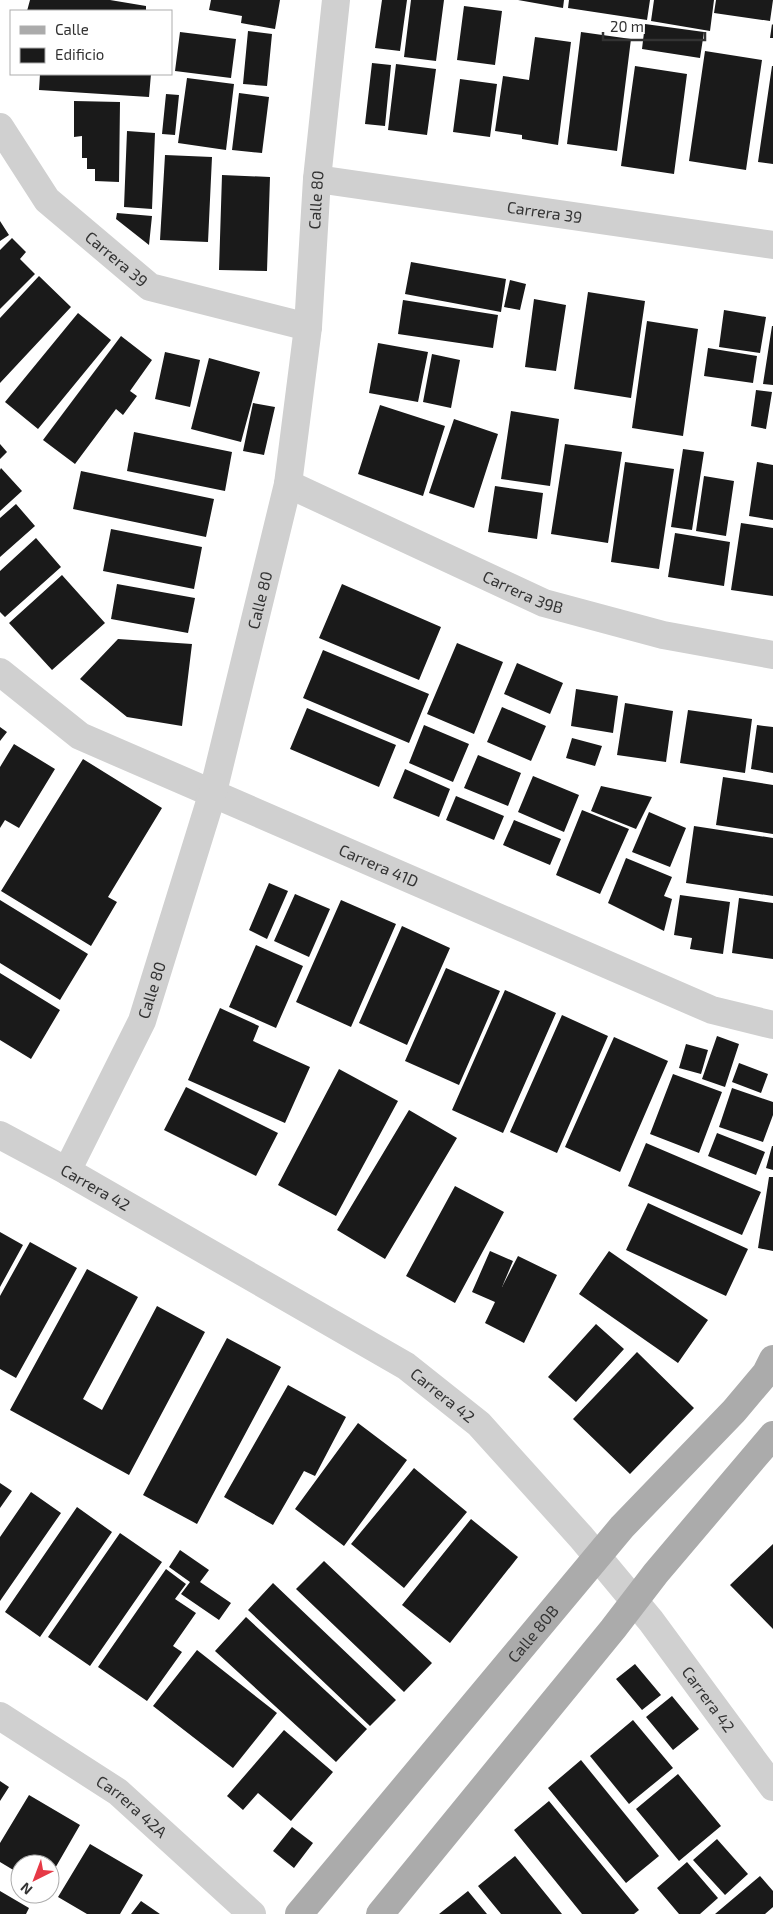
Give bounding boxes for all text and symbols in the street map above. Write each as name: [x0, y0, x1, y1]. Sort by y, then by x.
legend: [10, 10, 172, 75]
scale bar: [603, 10, 706, 42]
text: 20 m: [610, 17, 644, 35]
text: Calle: [55, 20, 89, 38]
text: Edificio: [55, 45, 104, 63]
street label: Calle 80: [304, 169, 327, 230]
street label: Carrera 39: [506, 197, 584, 226]
street label: Carrera 39: [82, 227, 152, 290]
street label: Carrera 39B: [480, 566, 566, 617]
street label: Calle 80: [243, 569, 275, 631]
street label: Carrera 41D: [336, 839, 422, 891]
street label: Calle 80: [133, 959, 169, 1021]
street label: Carrera 42: [58, 1160, 134, 1214]
street label: Carrera 42: [407, 1363, 479, 1426]
street label: Calle 80B: [503, 1601, 562, 1666]
street label: Carrera 42: [678, 1662, 739, 1735]
street label: Carrera 42A: [93, 1771, 171, 1841]
north arrow: [10, 1854, 60, 1904]
text: N: [17, 1879, 35, 1899]

